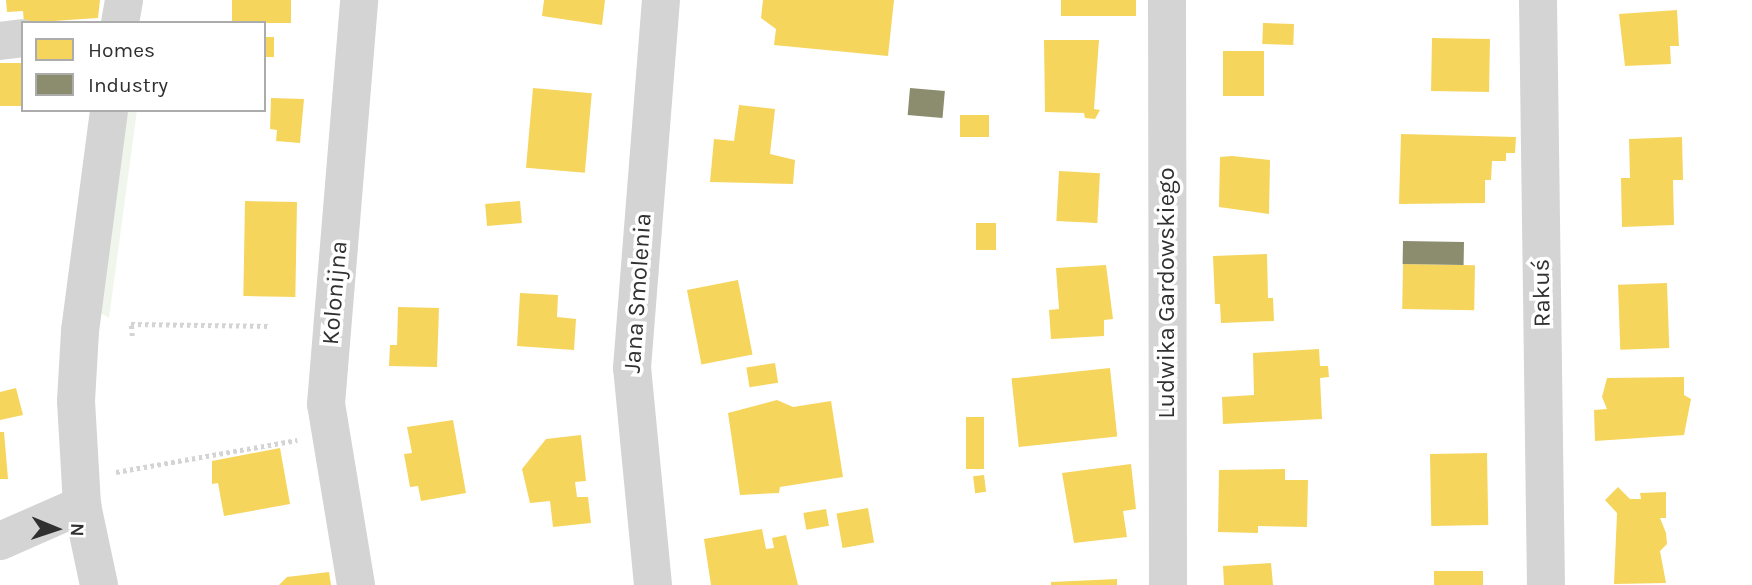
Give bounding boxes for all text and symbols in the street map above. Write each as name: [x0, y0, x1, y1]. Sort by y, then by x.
legend: [21, 21, 266, 112]
text: Homes: [88, 38, 155, 62]
text: Industry: [88, 73, 168, 97]
street label: Ludwika Gardowskiego: [1153, 167, 1181, 419]
street label: Jana Smolenia: [618, 212, 658, 374]
street label: Kolonijna: [316, 240, 354, 346]
street label: Rakuś: [1527, 258, 1557, 328]
north arrow: [21, 494, 91, 564]
text: N: [66, 523, 88, 537]

